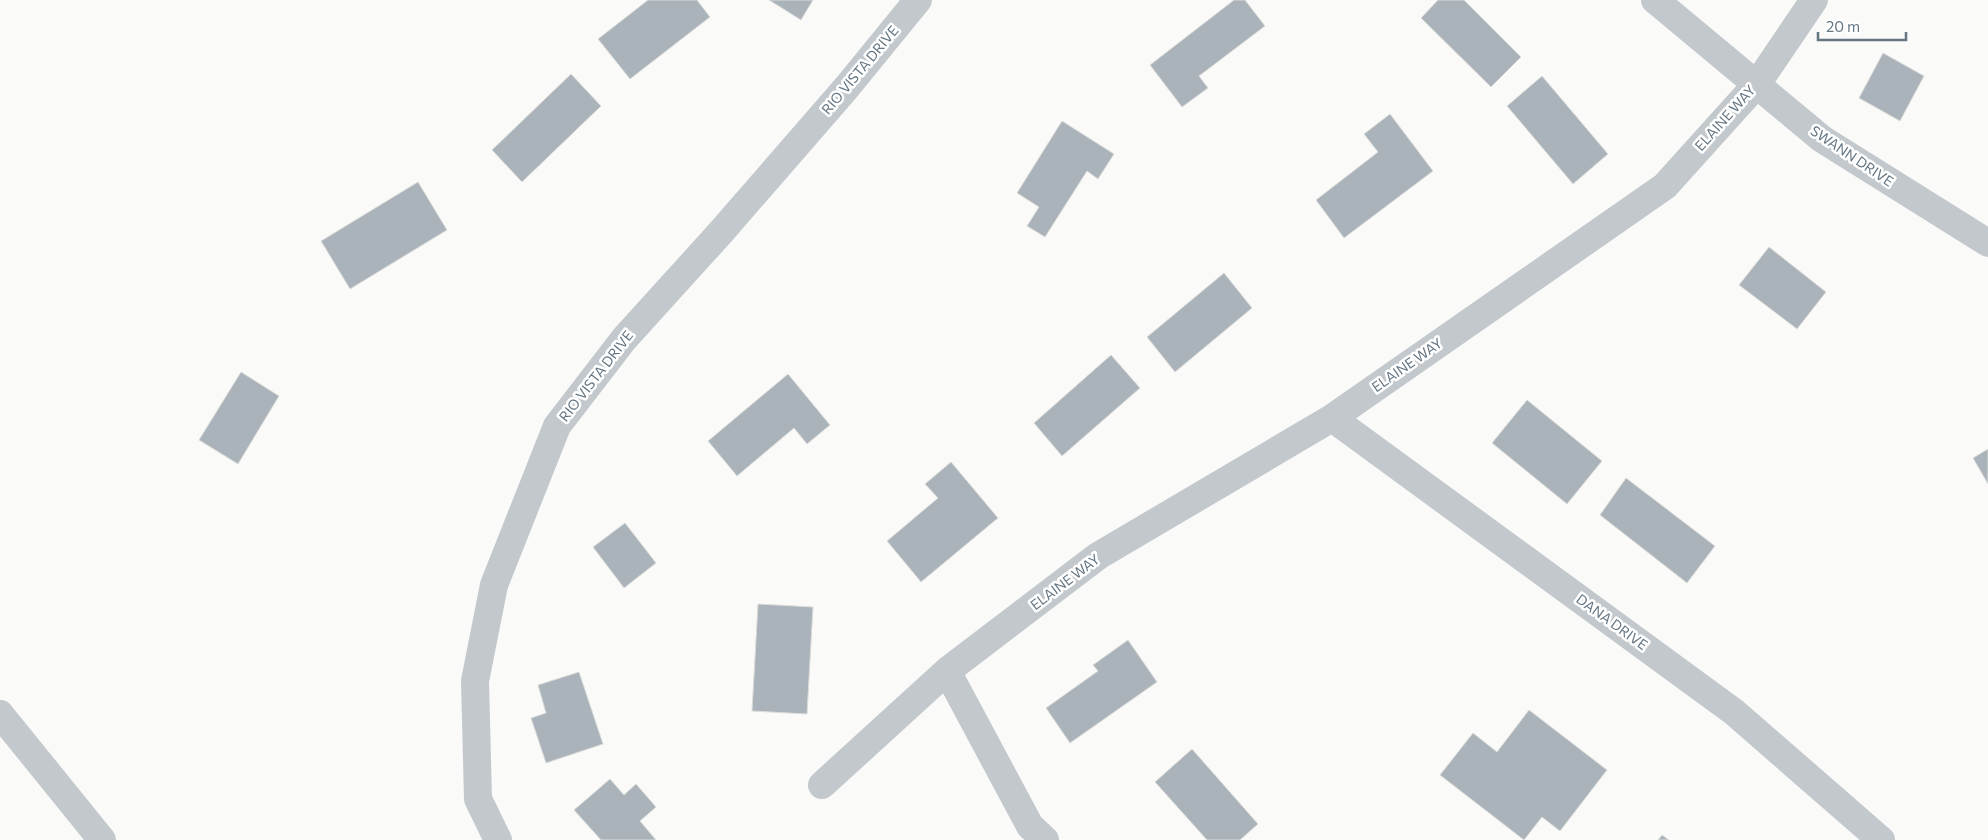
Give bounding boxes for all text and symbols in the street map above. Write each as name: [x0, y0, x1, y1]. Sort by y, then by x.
scale bar: [1818, 10, 1906, 42]
text: 20 m: [1826, 17, 1860, 35]
street label: RIO VISTA DRIVE: [818, 22, 902, 118]
street label: ELAINE WAY: [1691, 81, 1758, 154]
street label: SWANN DRIVE: [1808, 122, 1897, 190]
street label: RIO VISTA DRIVE: [555, 327, 636, 424]
street label: ELAINE WAY: [1368, 334, 1445, 395]
street label: ELAINE WAY: [1027, 550, 1103, 613]
street label: DANA DRIVE: [1573, 590, 1651, 653]

